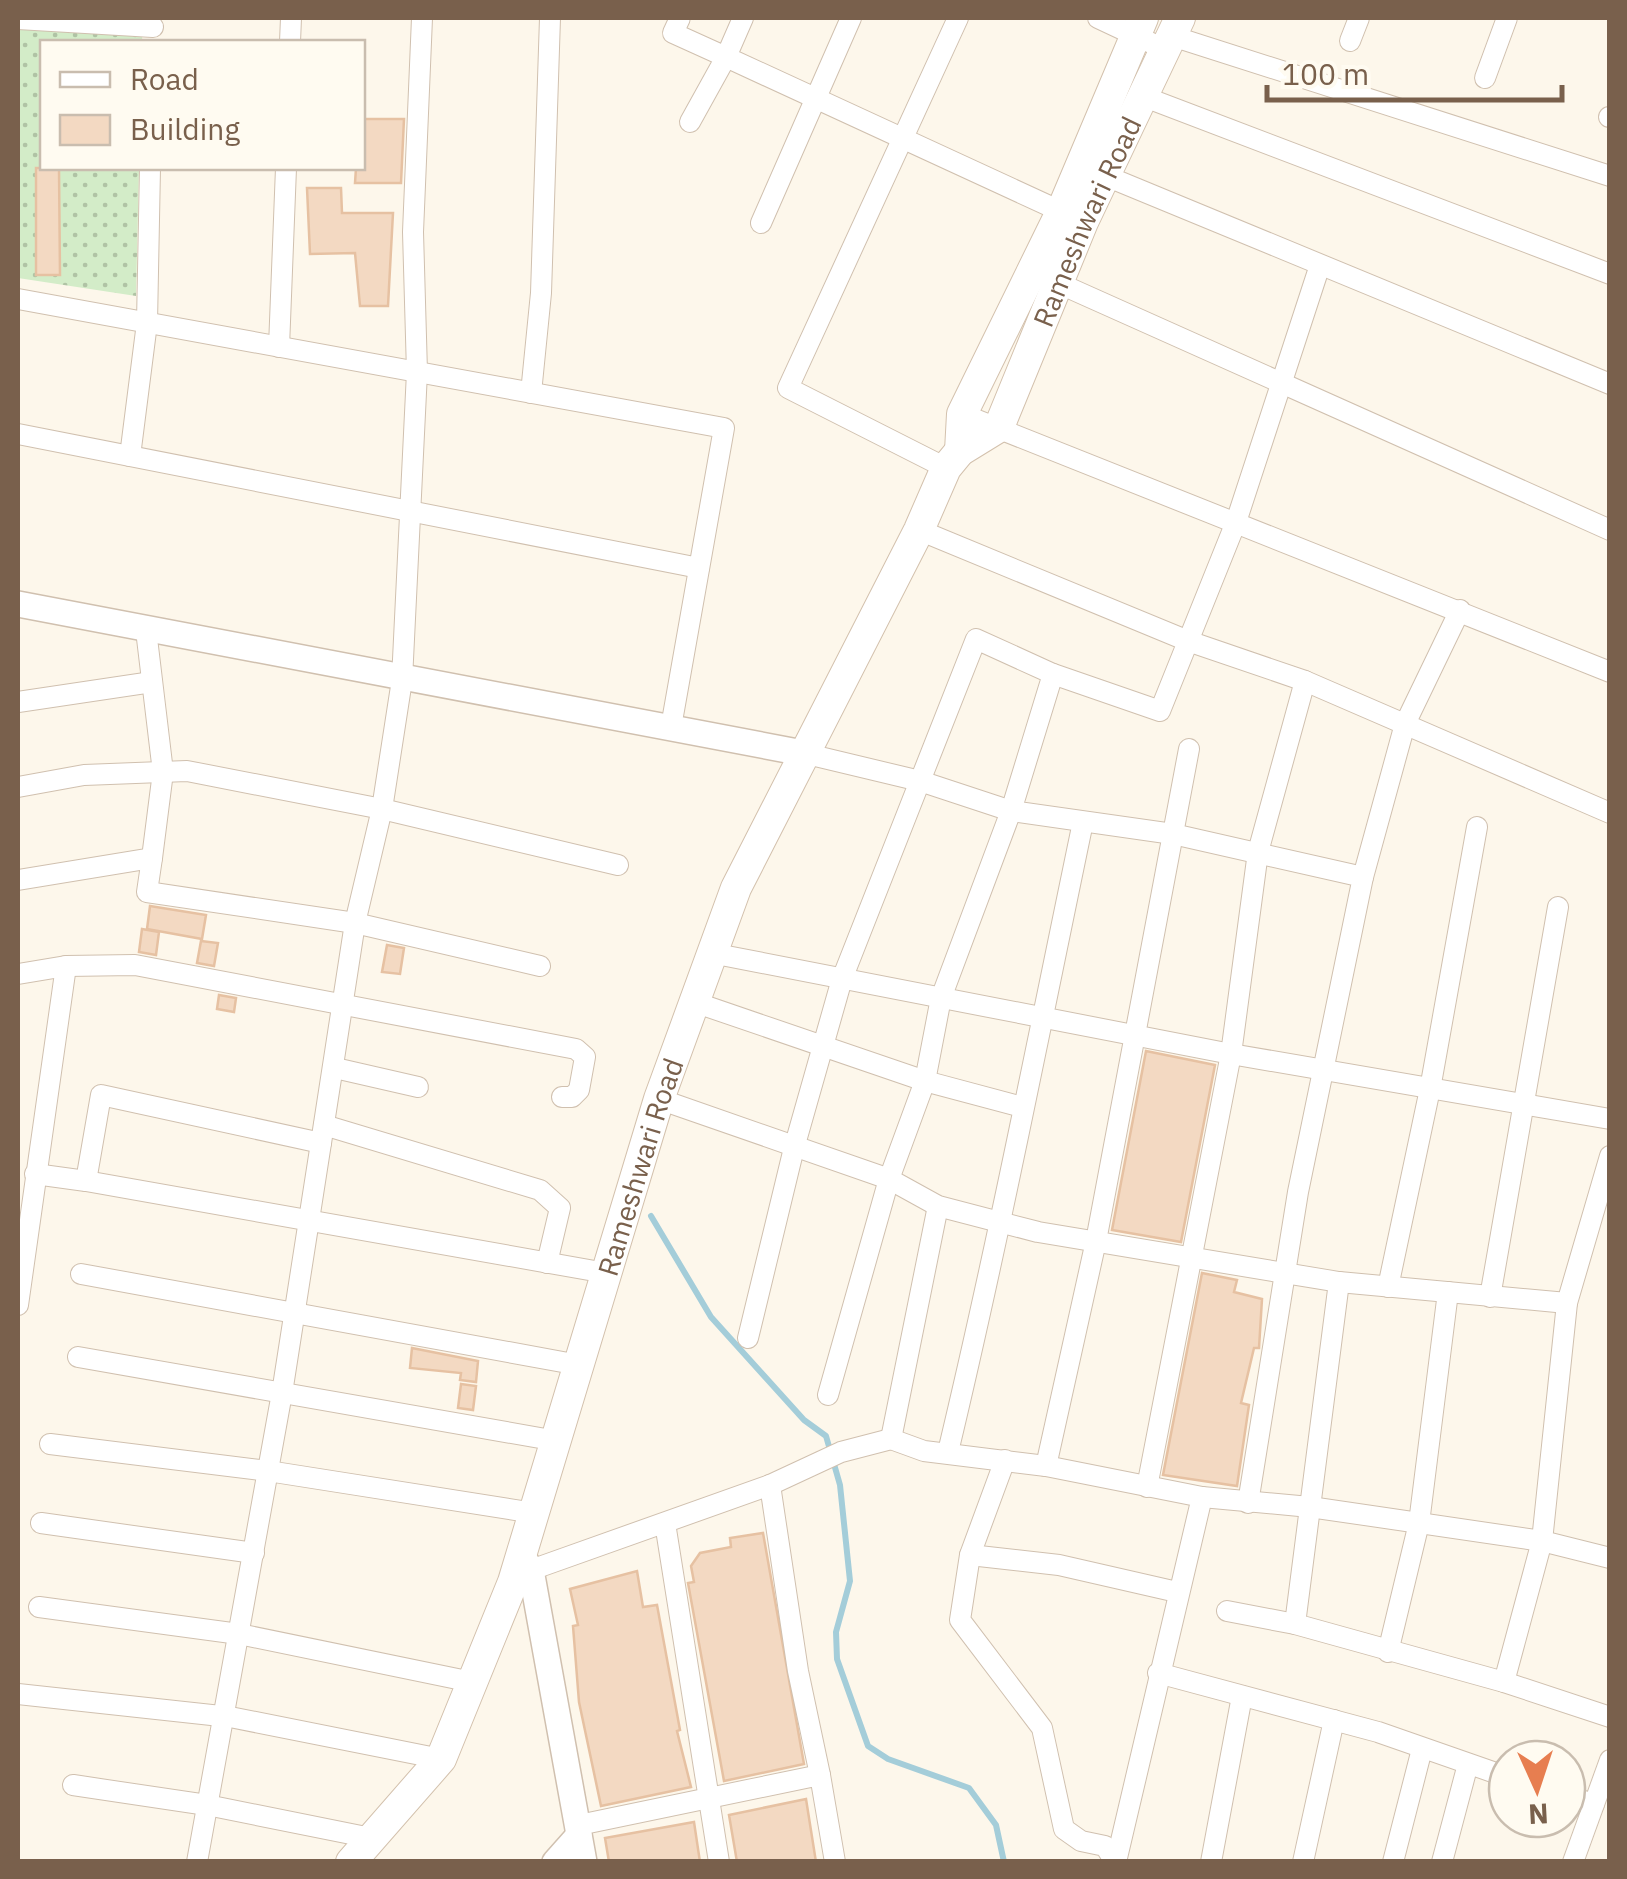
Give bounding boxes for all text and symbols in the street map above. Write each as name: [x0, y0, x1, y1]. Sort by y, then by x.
legend: [40, 40, 365, 170]
scale bar: [1267, 40, 1562, 102]
text: 100 m: [1282, 54, 1369, 93]
text: Road: [130, 59, 199, 98]
text: Building: [130, 109, 240, 148]
street label: Rameshwari Road: [1024, 110, 1149, 332]
street label: Rameshwari Road: [588, 1053, 691, 1280]
north arrow: [1487, 1739, 1587, 1839]
text: N: [1527, 1795, 1549, 1833]

